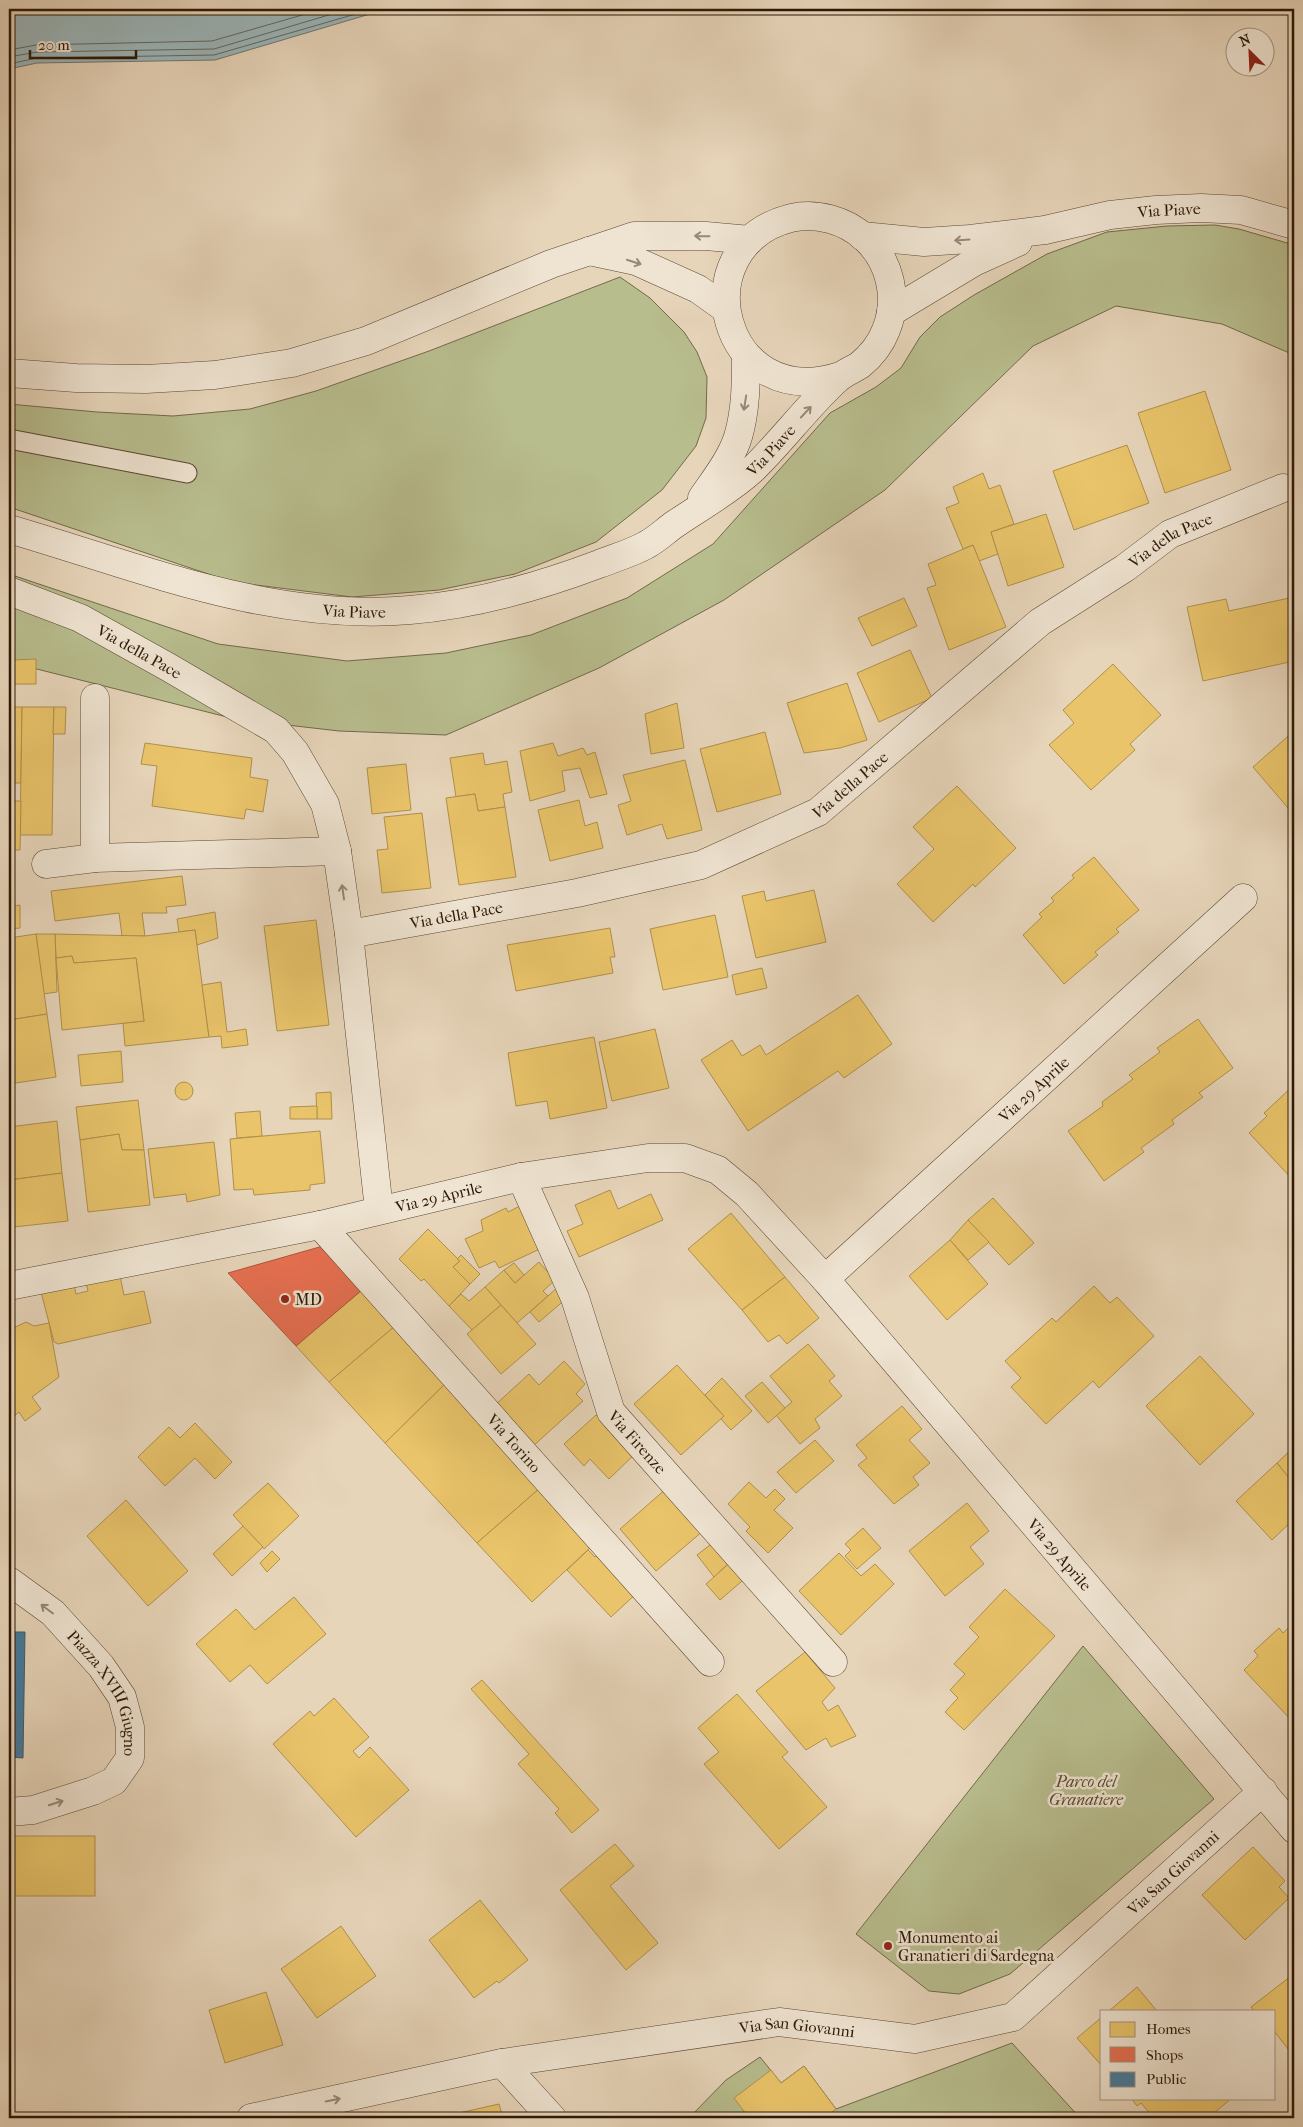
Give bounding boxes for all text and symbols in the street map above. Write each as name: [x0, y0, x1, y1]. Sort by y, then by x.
scale bar: [30, 28, 136, 60]
north arrow: [1226, 28, 1276, 78]
text: N: [1237, 31, 1254, 51]
text: 20 m: [38, 36, 70, 54]
street label: Via Piave: [1136, 199, 1201, 222]
one-way arrow: [694, 231, 710, 241]
one-way arrow: [954, 235, 970, 244]
one-way arrow: [626, 257, 642, 267]
one-way arrow: [739, 395, 749, 411]
one-way arrow: [800, 405, 812, 418]
street label: Via Piave: [742, 421, 799, 481]
street label: Via della Pace: [1124, 508, 1215, 572]
street label: Via Piave: [321, 600, 386, 621]
street label: Via della Pace: [93, 619, 185, 682]
street label: Via della Pace: [808, 747, 892, 823]
one-way arrow: [338, 884, 348, 900]
street label: Via della Pace: [407, 897, 504, 933]
street label: Via 29 Aprile: [993, 1052, 1073, 1127]
street label: Via 29 Aprile: [392, 1177, 484, 1216]
place label: MD: [295, 1290, 322, 1309]
marker: MD: [279, 1293, 291, 1305]
street label: Via Firenze: [604, 1406, 671, 1477]
street label: Via Torino: [483, 1409, 546, 1476]
street label: Via 29 Aprile: [1023, 1514, 1096, 1594]
one-way arrow: [41, 1604, 54, 1615]
street label: Piazza XVIII Giugno: [64, 1626, 140, 1756]
park label: Parco del Granatiere: [1049, 1772, 1124, 1809]
one-way arrow: [48, 1798, 64, 1807]
street label: Via San Giovanni: [1122, 1826, 1223, 1919]
place label: Monumento ai Granatieri di Sardegna: [898, 1928, 1055, 1965]
marker: Monumento ai Granatieri di Sardegna: [882, 1940, 894, 1952]
legend: [1100, 2010, 1276, 2100]
street label: Via San Giovanni: [737, 2012, 856, 2041]
text: Homes: [1146, 2020, 1191, 2038]
text: Shops: [1146, 2046, 1184, 2064]
text: Public: [1146, 2070, 1187, 2088]
one-way arrow: [324, 2095, 340, 2104]

